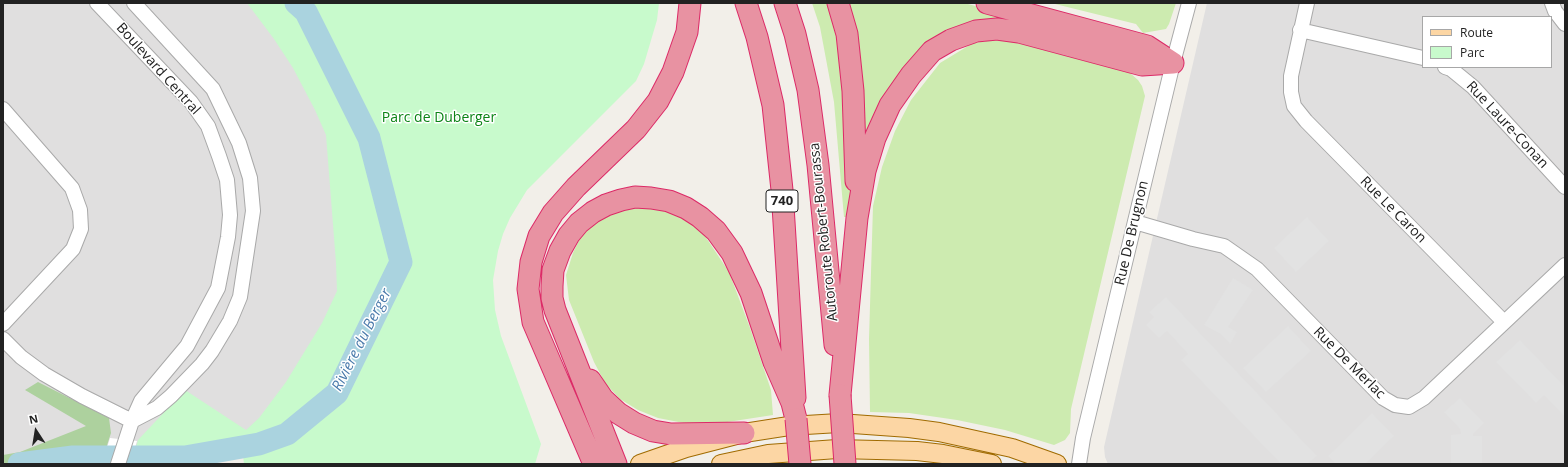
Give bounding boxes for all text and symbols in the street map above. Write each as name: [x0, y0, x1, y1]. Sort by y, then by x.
legend: [1422, 16, 1552, 68]
street label: Boulevard Central: [112, 20, 204, 118]
text: Route: [1460, 24, 1493, 41]
text: Parc: [1460, 44, 1485, 61]
street label: Rue Laure-Conan: [1462, 78, 1552, 172]
park label: Parc de Duberger: [382, 110, 496, 126]
street label: Autoroute Robert-Bourassa: [806, 142, 842, 322]
street label: Rue Le Caron: [1356, 173, 1430, 247]
street label: Rue De Brugnon: [1112, 179, 1152, 287]
road number: 740: [766, 190, 798, 212]
water label: Rivière du Berger: [328, 286, 396, 394]
street label: Rue De Merlac: [1310, 324, 1388, 402]
north arrow: [16, 411, 56, 451]
text: N: [27, 411, 39, 427]

